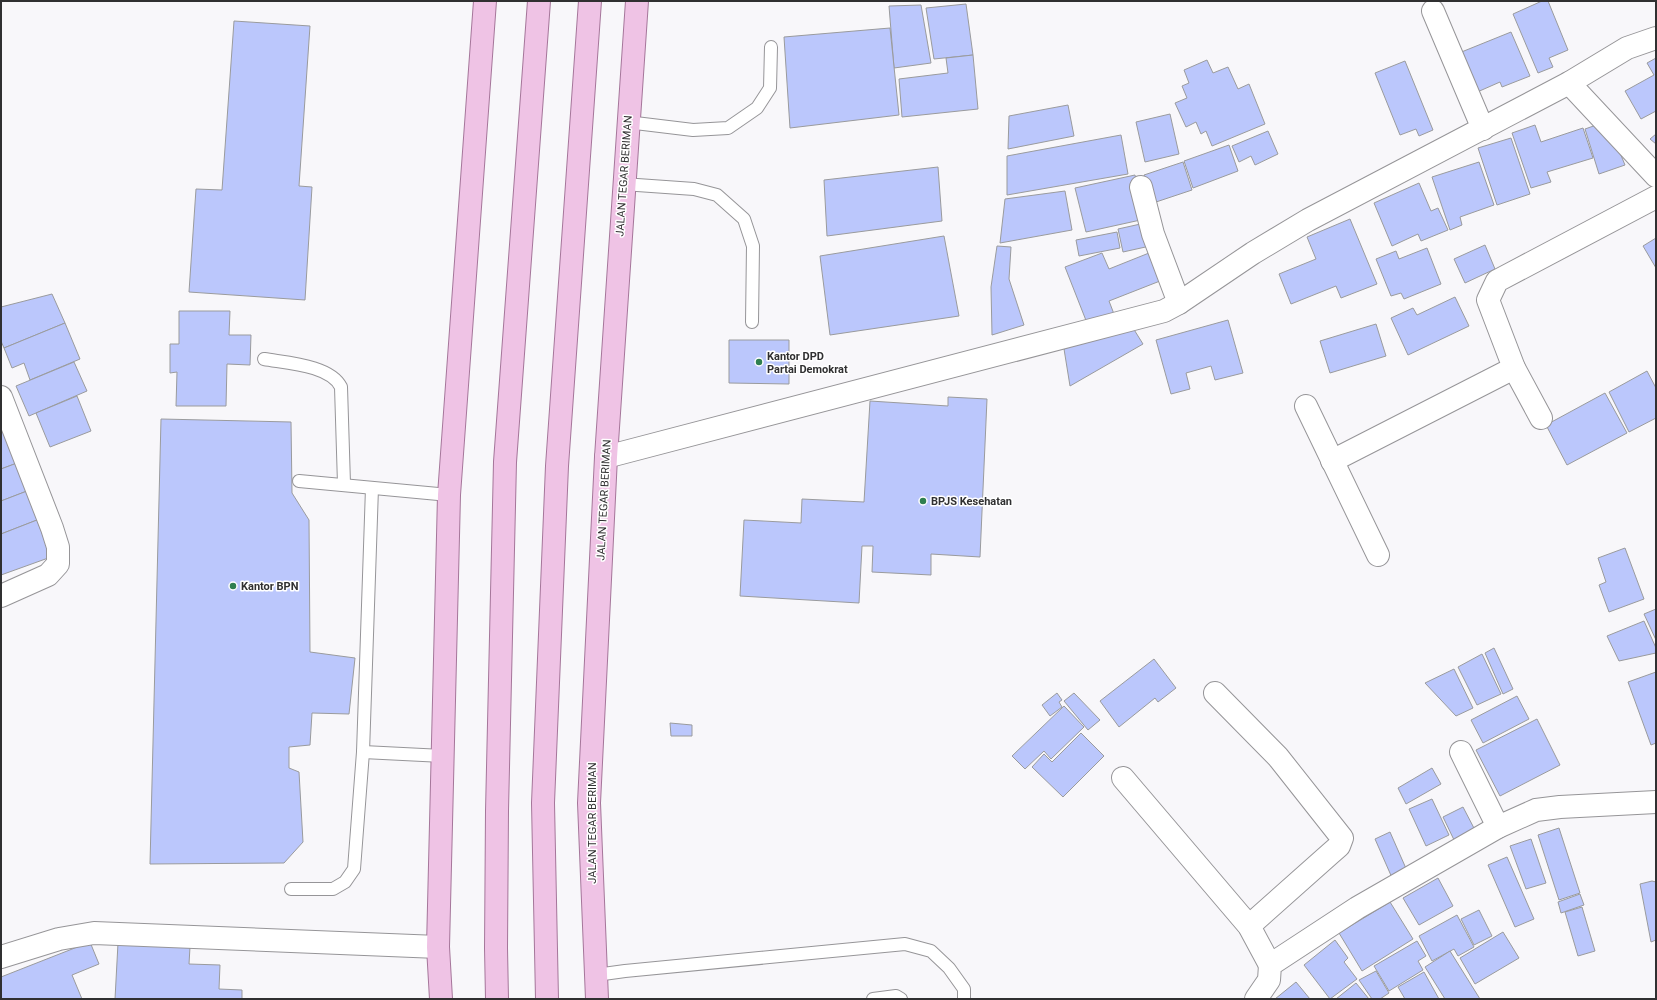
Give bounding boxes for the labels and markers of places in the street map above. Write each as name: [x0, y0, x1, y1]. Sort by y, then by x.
place label: Kantor DPD Partai Demokrat: [767, 350, 848, 376]
marker: Kantor DPD Partai Demokrat: [754, 357, 764, 367]
place label: BPJS Kesehatan: [931, 495, 1012, 508]
marker: BPJS Kesehatan: [918, 496, 928, 506]
place label: Kantor BPN: [241, 580, 299, 593]
marker: Kantor BPN: [228, 581, 238, 591]

